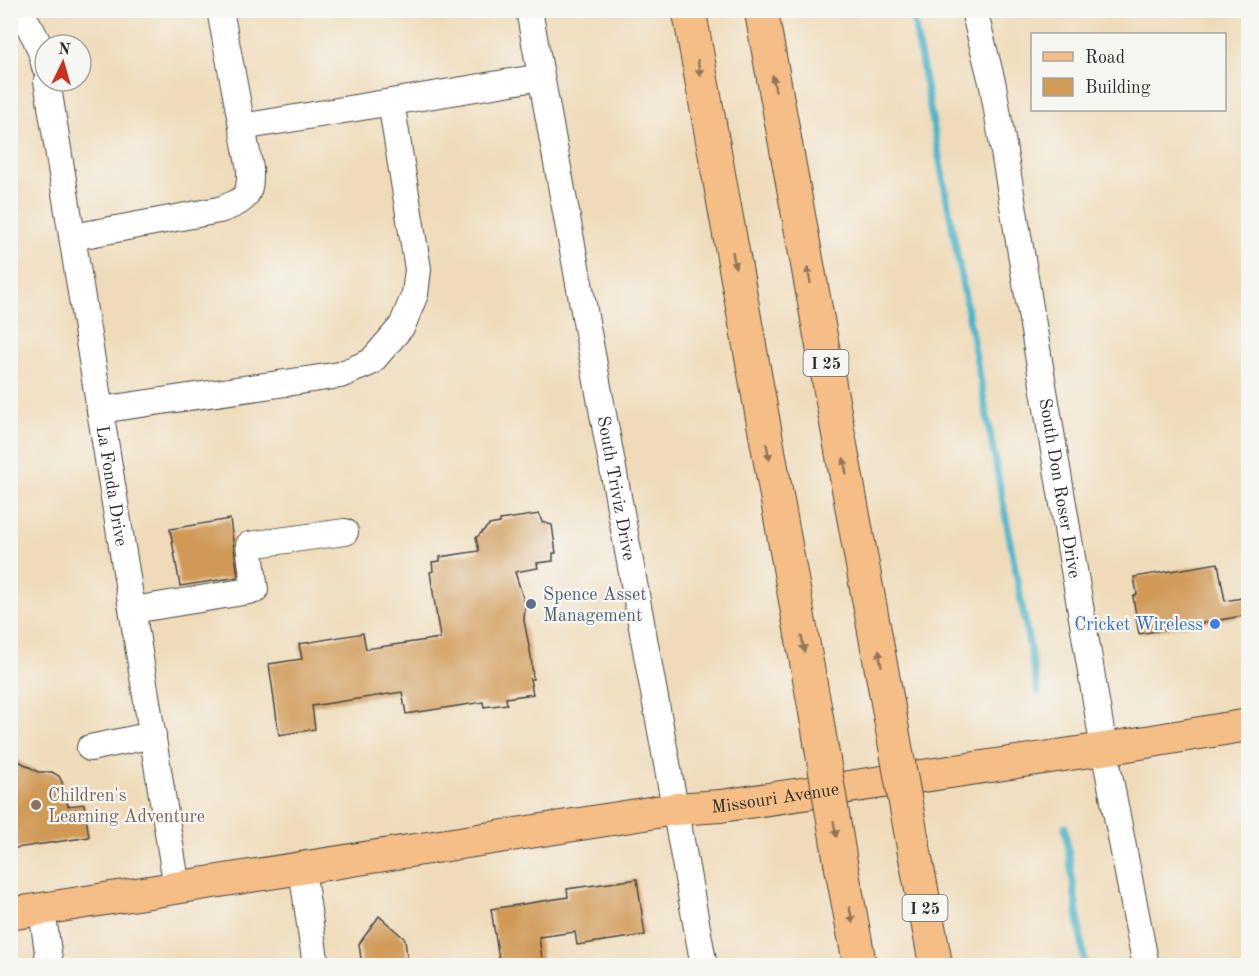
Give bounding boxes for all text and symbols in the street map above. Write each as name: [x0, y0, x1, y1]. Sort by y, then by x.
north arrow: [33, 33, 93, 93]
legend: [1031, 33, 1226, 111]
text: N: [57, 42, 72, 59]
text: Road: [1085, 49, 1125, 67]
one-way arrow: [695, 59, 704, 78]
one-way arrow: [770, 73, 779, 92]
text: Building: [1085, 79, 1151, 97]
one-way arrow: [730, 251, 739, 270]
one-way arrow: [805, 265, 814, 284]
road number: I 25: [804, 350, 848, 376]
street label: South Don Roser Drive: [1035, 397, 1083, 580]
street label: South Triviz Drive: [593, 414, 638, 562]
street label: La Fonda Drive: [93, 424, 130, 548]
one-way arrow: [764, 443, 773, 462]
one-way arrow: [840, 457, 849, 476]
place label: Spence Asset Management: [543, 586, 647, 625]
marker: Spence Asset Management: [524, 597, 538, 611]
place label: Cricket Wireless: [1074, 616, 1203, 634]
marker: Cricket Wireless: [1208, 617, 1222, 631]
one-way arrow: [799, 635, 808, 654]
one-way arrow: [875, 649, 884, 668]
street label: Missouri Avenue: [711, 781, 840, 817]
place label: Children's Learning Adventure: [48, 787, 205, 826]
marker: Children's Learning Adventure: [29, 798, 43, 812]
one-way arrow: [831, 820, 840, 839]
road number: I 25: [902, 895, 948, 921]
one-way arrow: [847, 906, 856, 925]

